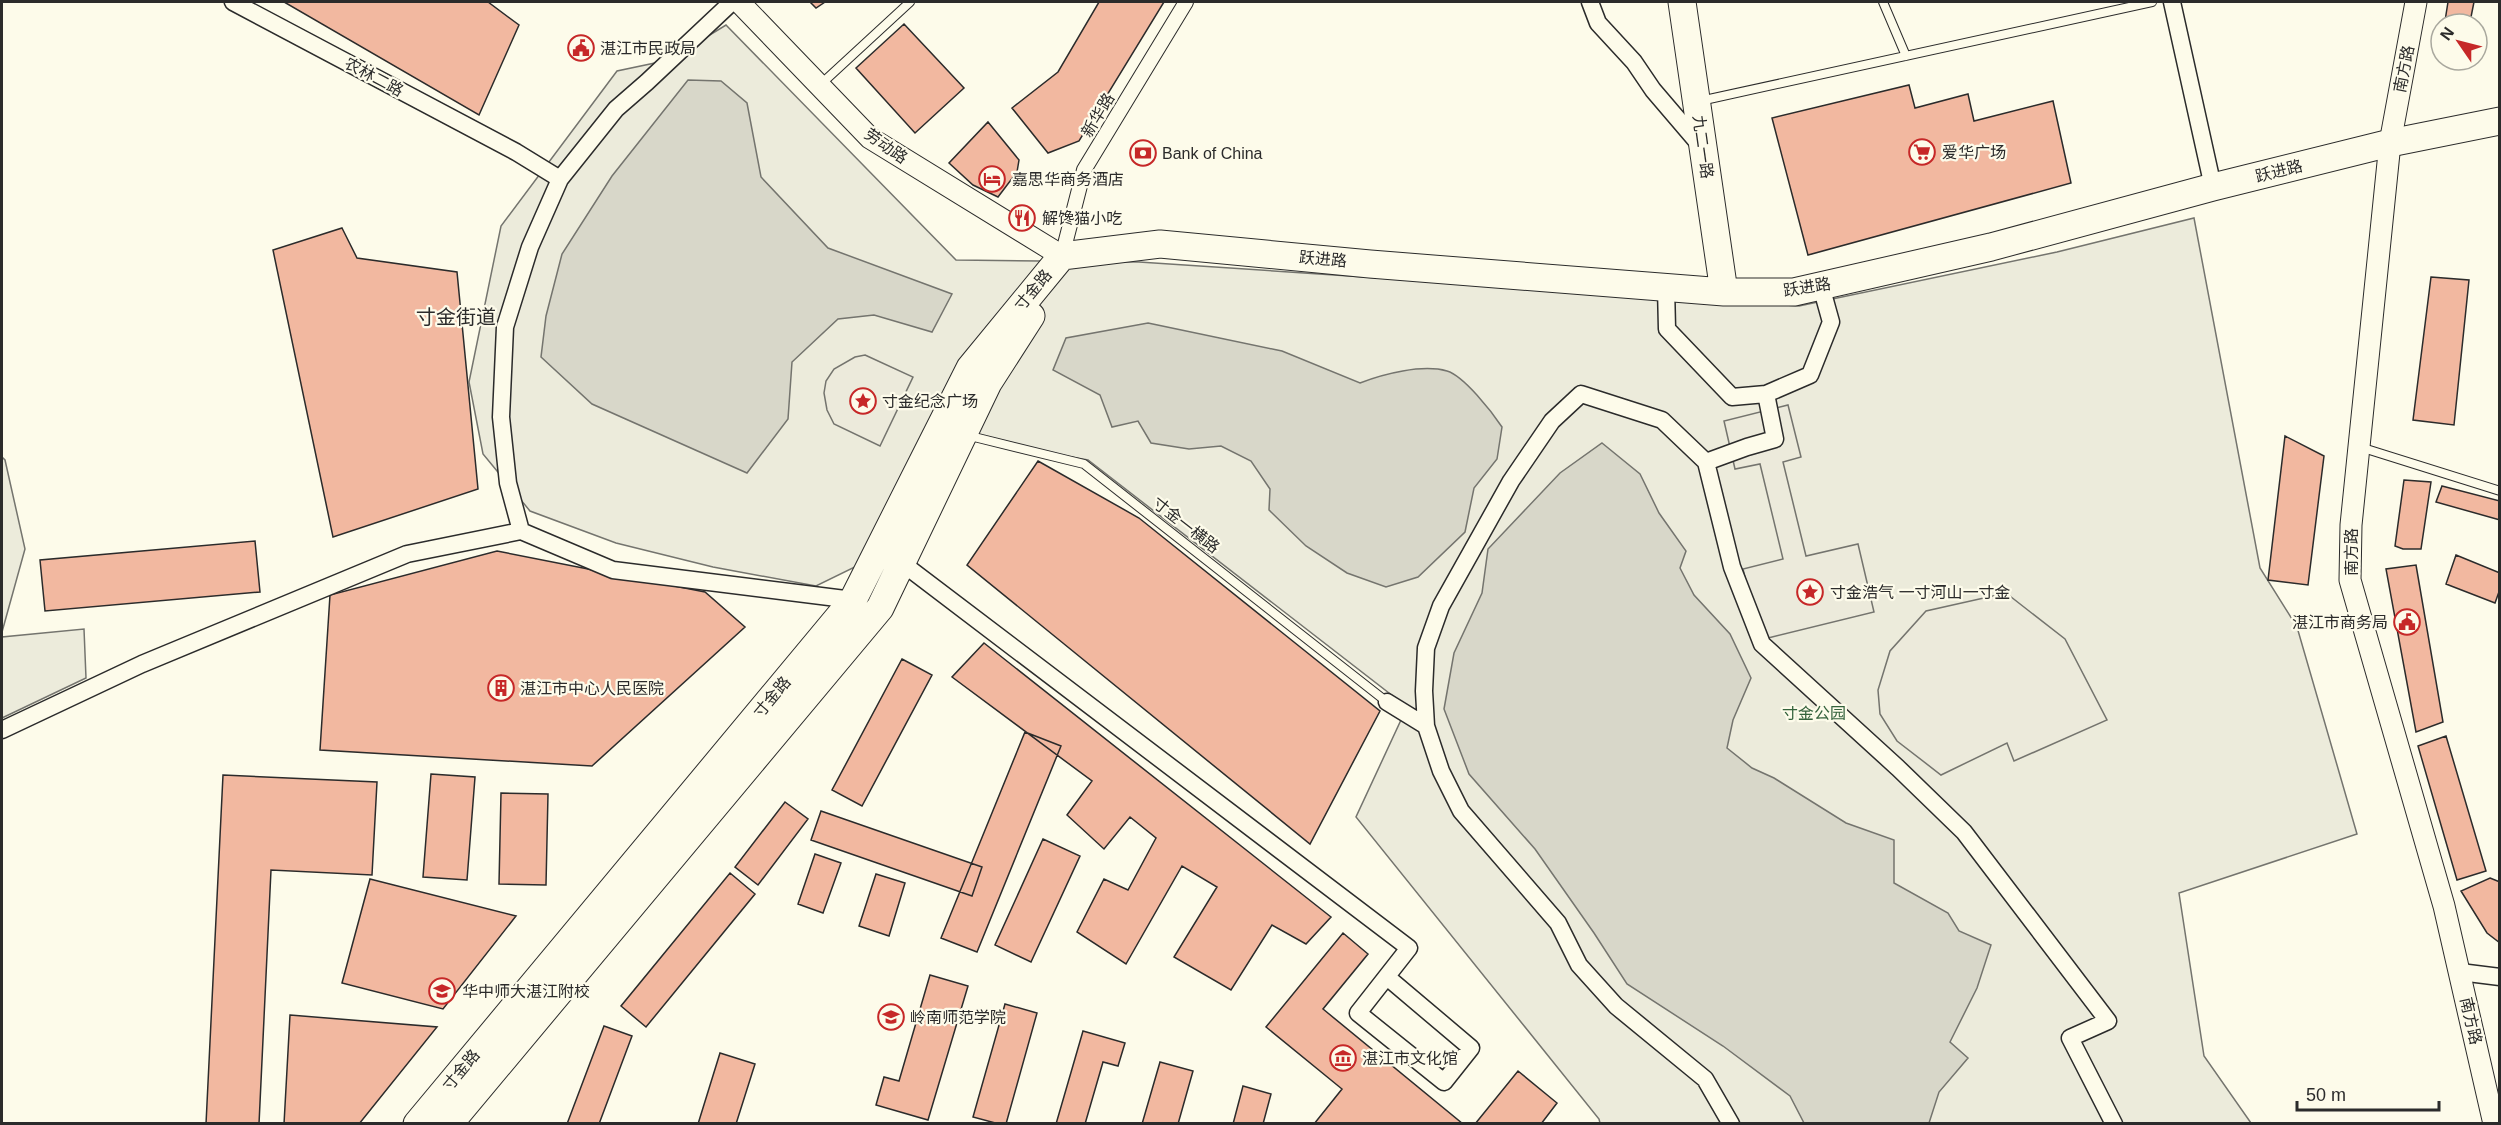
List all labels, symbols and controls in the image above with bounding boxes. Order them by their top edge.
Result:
north arrow [2429,12,2489,72]
text: N [2437,24,2457,43]
public building icon: 湛江市民政局 [566,33,596,63]
place label: 湛江市民政局 [600,40,696,57]
street label: 南方路 [2391,44,2417,94]
street label: 农林二路 [342,54,406,100]
street label: 新华路 [1078,90,1118,140]
street label: 九二一路 [1690,114,1716,180]
street label: 劳动路 [861,125,911,167]
supermarket icon: 爱华广场 [1907,137,1937,167]
bank icon: Bank of China [1128,138,1158,168]
place label: 爱华广场 [1942,144,2006,161]
place label: Bank of China [1162,145,1263,162]
street label: 跃进路 [2254,157,2304,185]
hotel icon: 嘉思华商务酒店 [977,164,1007,194]
place label: 嘉思华商务酒店 [1012,171,1124,188]
restaurant icon: 解馋猫小吃 [1007,203,1037,233]
place label: 解馋猫小吃 [1042,209,1122,227]
street label: 跃进路 [1298,248,1348,270]
street label: 寸金路 [1011,266,1055,314]
street label: 跃进路 [1782,275,1832,299]
district label: 寸金街道 [416,306,496,328]
place icon: 寸金纪念广场 [848,386,878,416]
place label: 寸金纪念广场 [882,393,978,410]
street label: 寸金一横路 [1149,494,1223,556]
street label: 南方路 [2343,528,2360,576]
place icon: 寸金浩气 一寸河山一寸金 [1795,577,1825,607]
place label: 寸金浩气 一寸河山一寸金 [1830,584,2010,601]
public building icon: 湛江市商务局 [2392,607,2422,637]
place label: 湛江市商务局 [2292,614,2388,631]
building icon: 湛江市中心人民医院 [486,673,516,703]
street label: 寸金路 [750,673,794,721]
place label: 湛江市中心人民医院 [520,680,664,697]
park label: 寸金公园 [1782,705,1846,722]
school or university icon: 华中师大湛江附校 [427,976,457,1006]
place label: 华中师大湛江附校 [462,983,590,1000]
street label: 南方路 [2457,996,2485,1046]
school or university icon: 岭南师范学院 [876,1002,906,1032]
place label: 岭南师范学院 [910,1009,1006,1026]
museum icon: 湛江市文化馆 [1328,1043,1358,1073]
street label: 寸金路 [439,1046,483,1094]
place label: 湛江市文化馆 [1362,1050,1458,1067]
scale bar [2297,1074,2440,1112]
text: 50 m [2306,1085,2346,1105]

